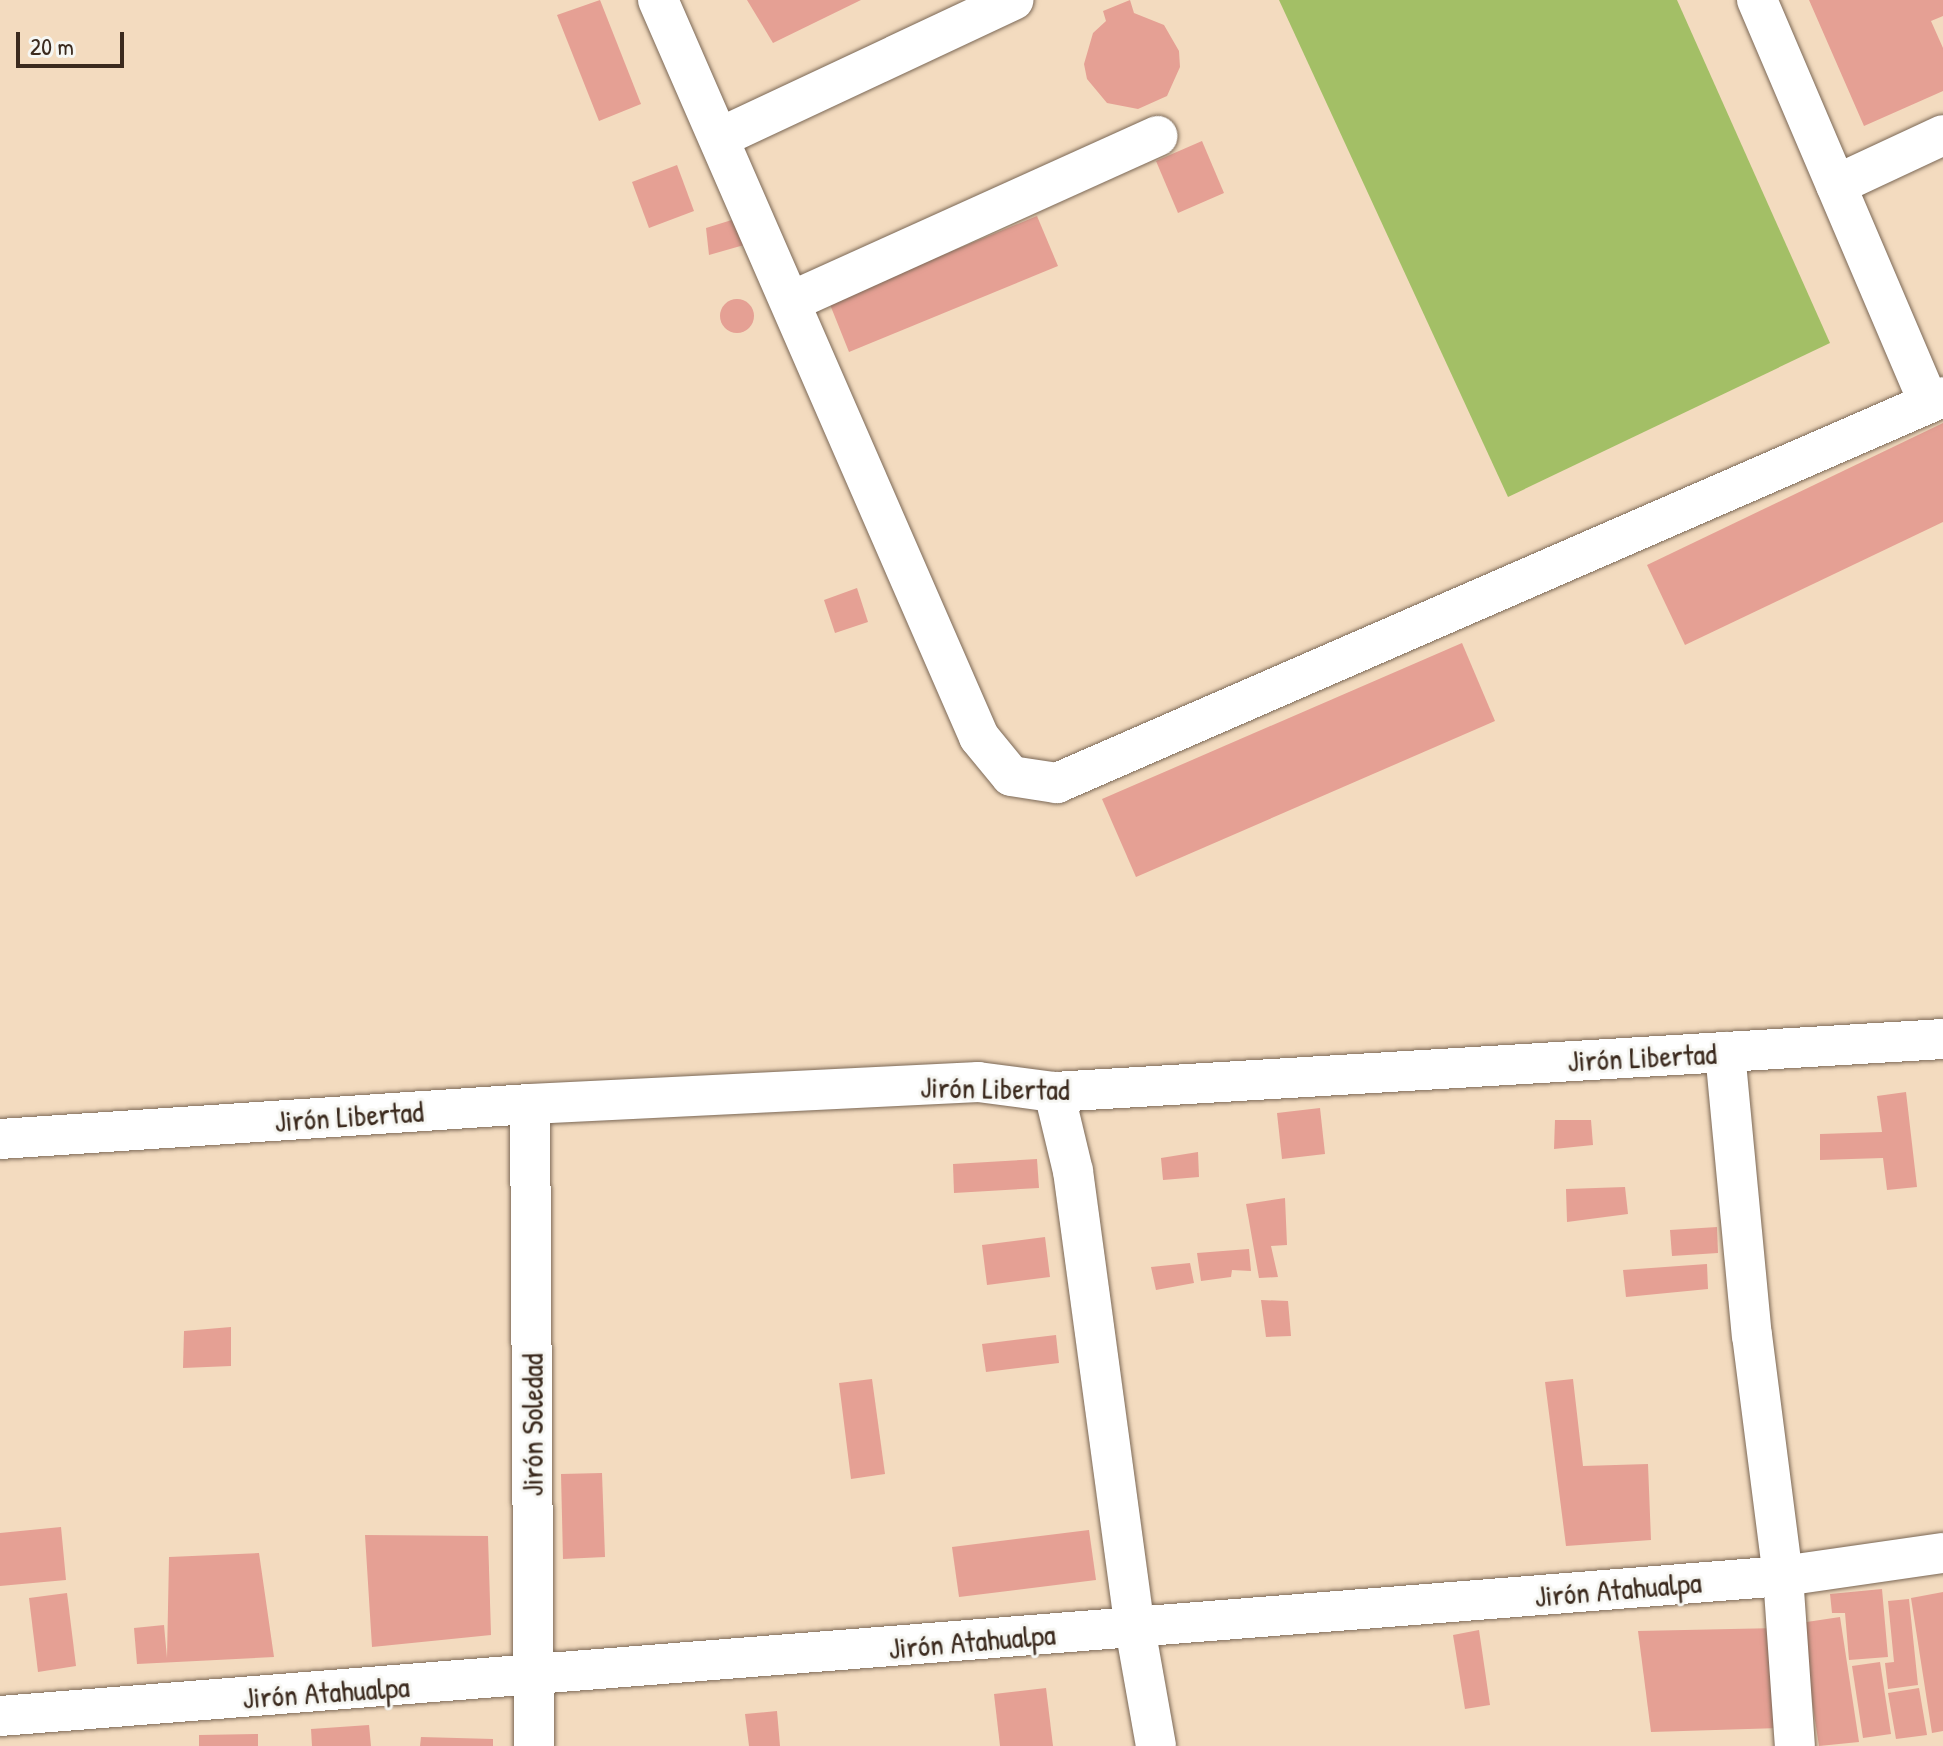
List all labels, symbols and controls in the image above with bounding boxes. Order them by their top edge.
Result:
scale bar [20,16,128,66]
text: 20 m [30,30,74,62]
street label: Jirón Libertad [1566,1035,1718,1079]
street label: Jirón Libertad [920,1069,1070,1107]
street label: Jirón Libertad [273,1093,425,1139]
street label: Jirón Soledad [514,1354,550,1496]
street label: Jirón Atahualpa [1533,1564,1703,1614]
street label: Jirón Atahualpa [887,1616,1057,1666]
street label: Jirón Atahualpa [241,1668,411,1716]

